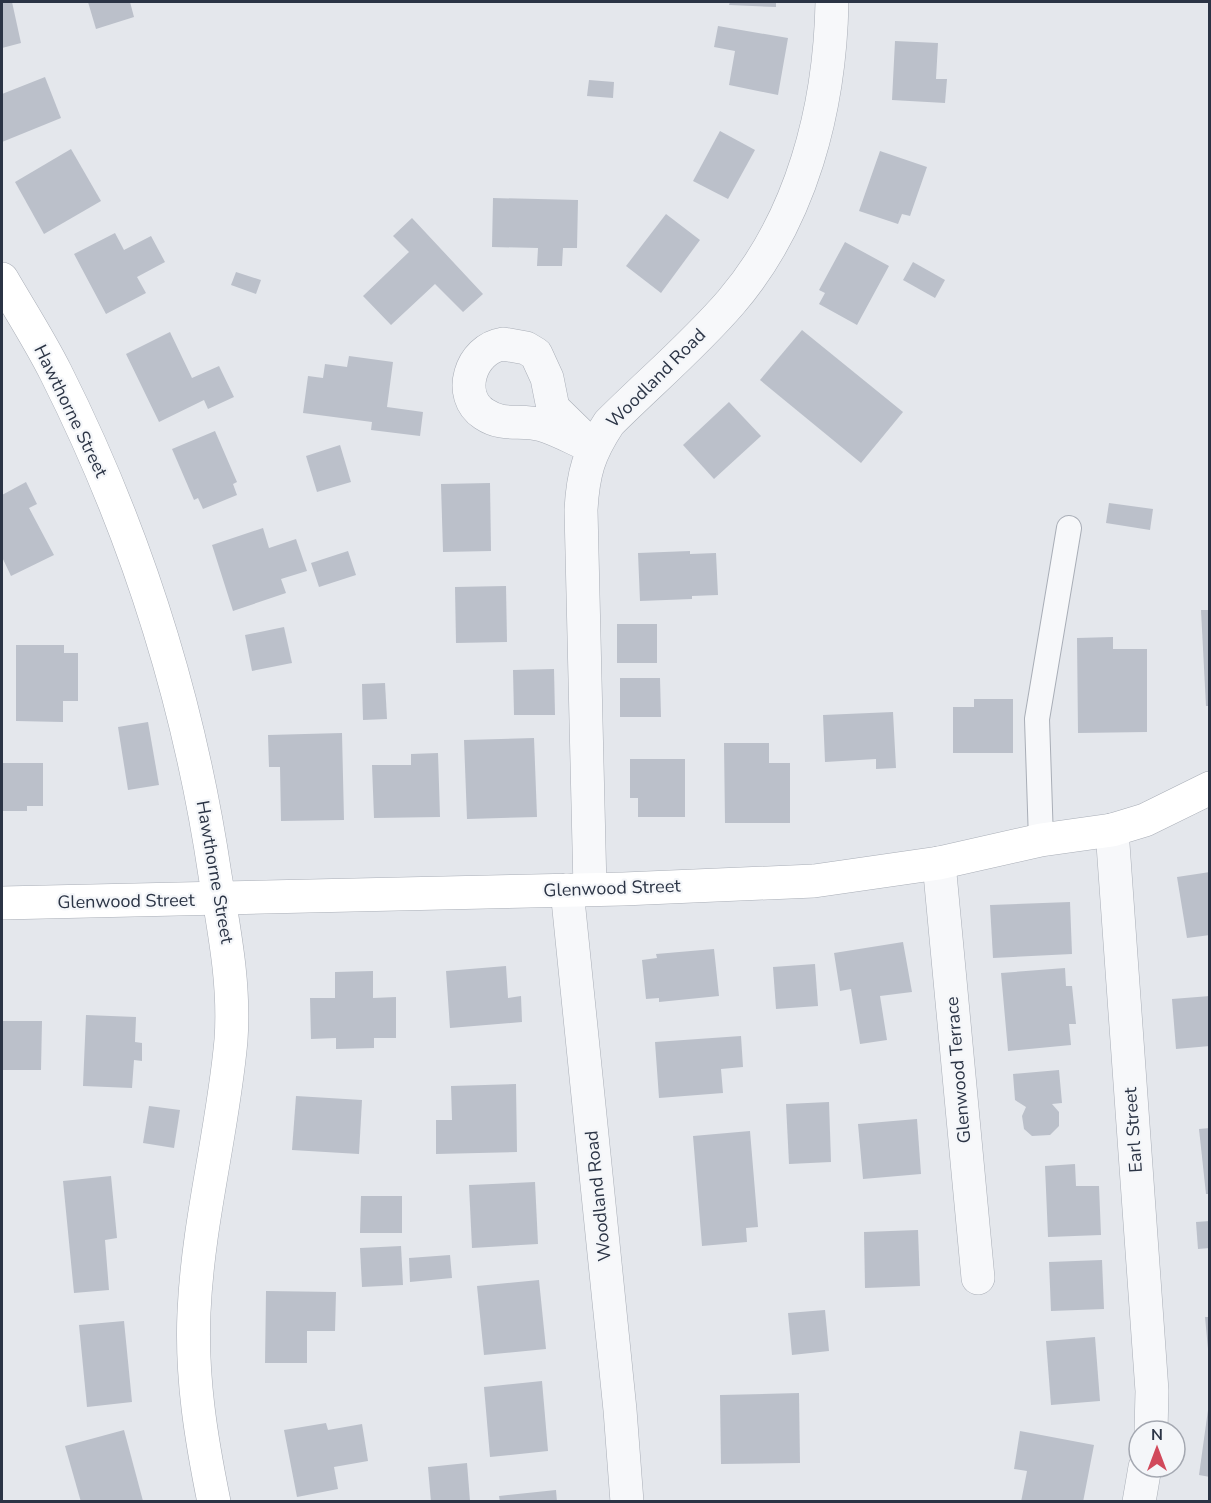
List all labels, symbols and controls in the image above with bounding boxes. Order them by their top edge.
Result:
street label: Woodland Road [601,323,711,433]
street label: Hawthorne Street [28,341,114,482]
street label: Hawthorne Street [191,799,240,946]
street label: Glenwood Street [543,874,682,902]
street label: Glenwood Street [57,888,196,914]
street label: Glenwood Terrace [940,996,976,1144]
street label: Earl Street [1118,1086,1148,1173]
street label: Woodland Road [579,1129,617,1263]
north arrow [1127,1419,1187,1479]
text: N [1151,1424,1163,1446]

